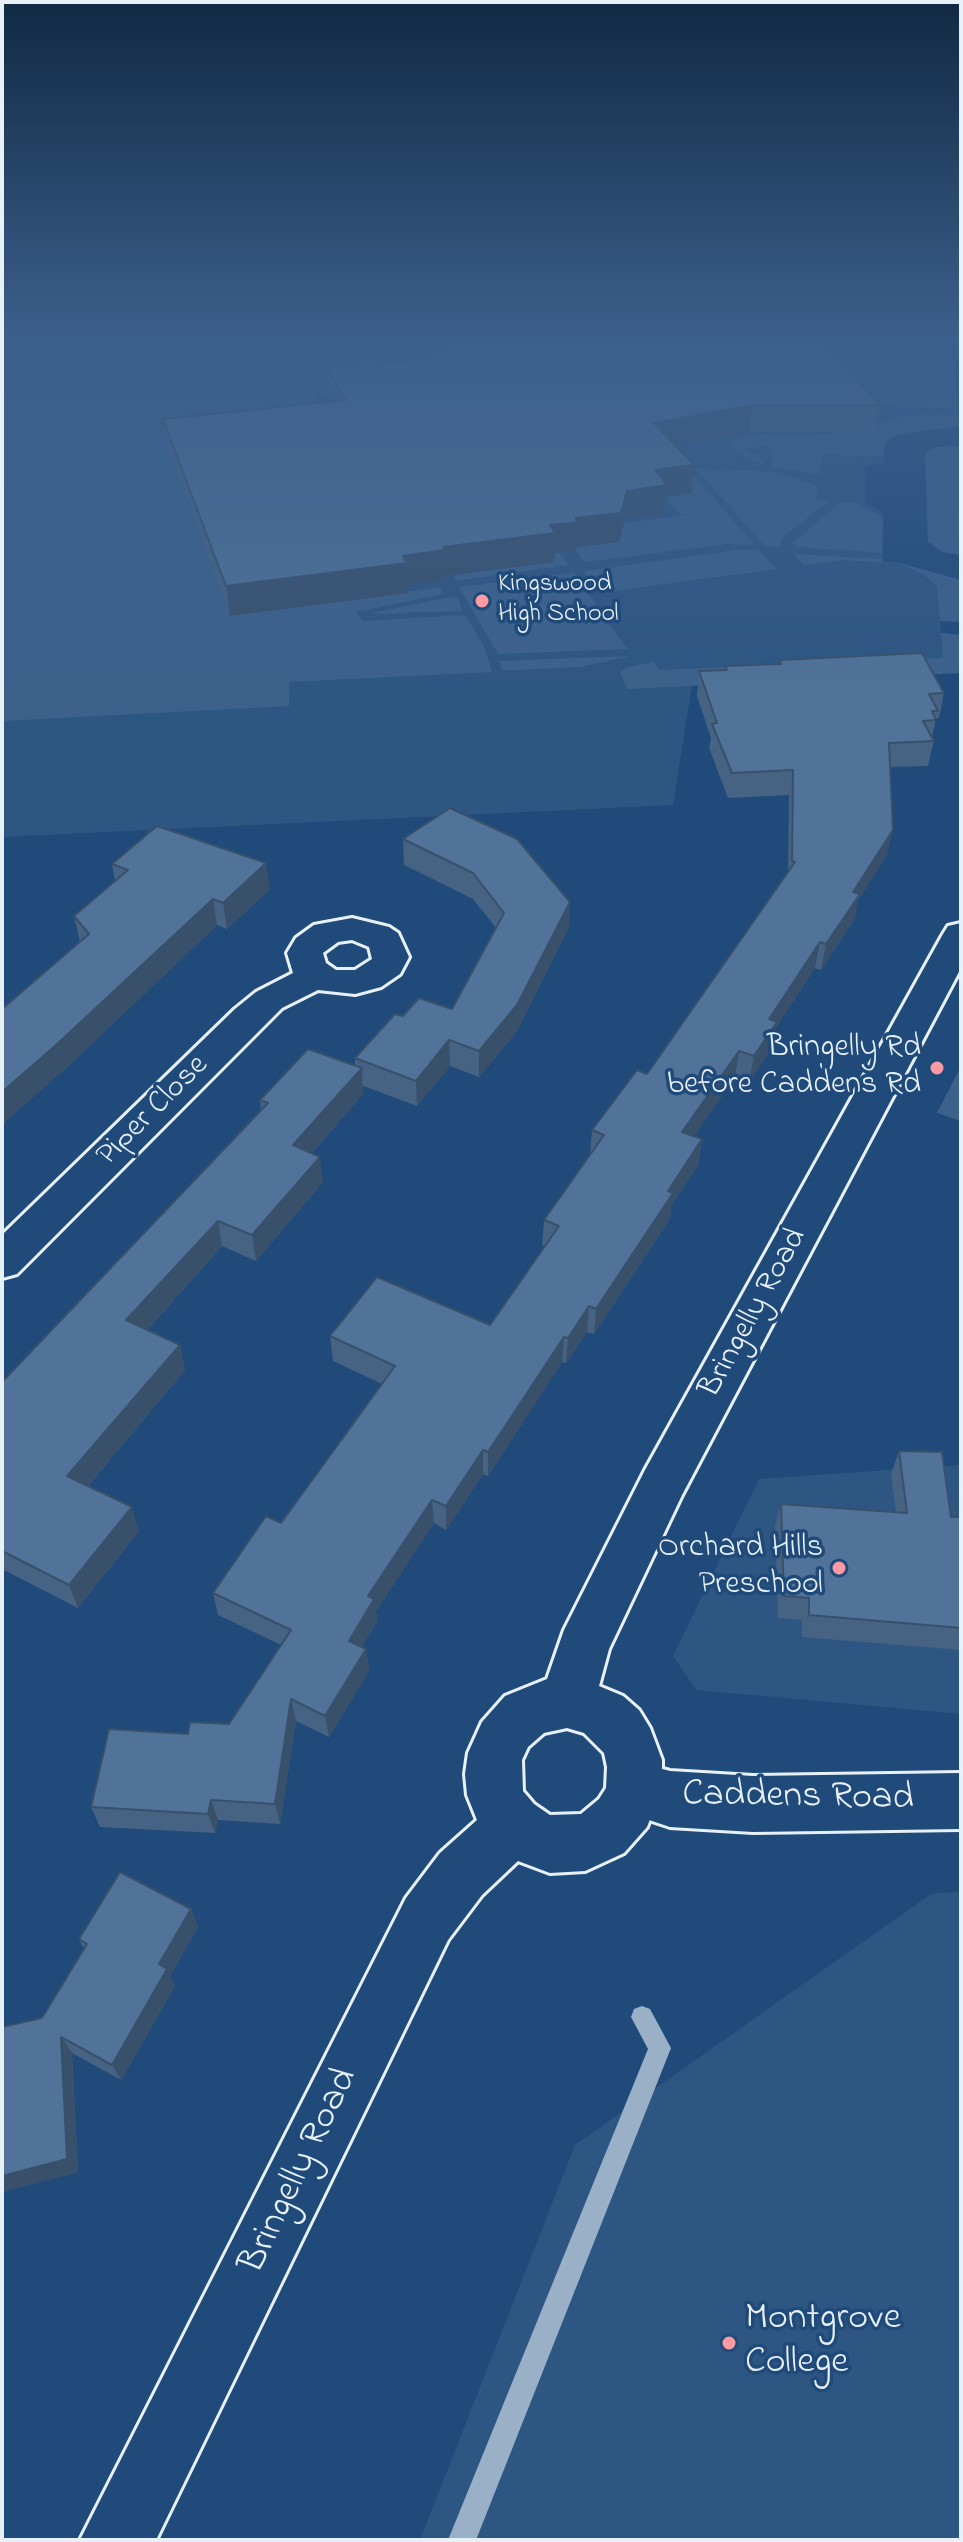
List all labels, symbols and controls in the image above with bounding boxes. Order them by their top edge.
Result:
place label: Kingswood High School [498,570,619,632]
marker: Kingswood High School [473,592,491,610]
place label: Bringelly Rd before Caddens Rd [667,1031,921,1106]
street label: Piper Close [90,1048,218,1176]
marker: Bringelly Rd before Caddens Rd [928,1059,946,1077]
street label: Bringelly Road [693,1223,817,1405]
place label: Orchard Hills Preschool [658,1531,823,1606]
marker: Orchard Hills Preschool [830,1559,848,1577]
street label: Caddens Road [682,1774,914,1824]
street label: Bringelly Road [232,2062,370,2282]
place label: Montgrove College [745,2298,901,2388]
marker: Montgrove College [720,2334,738,2352]

